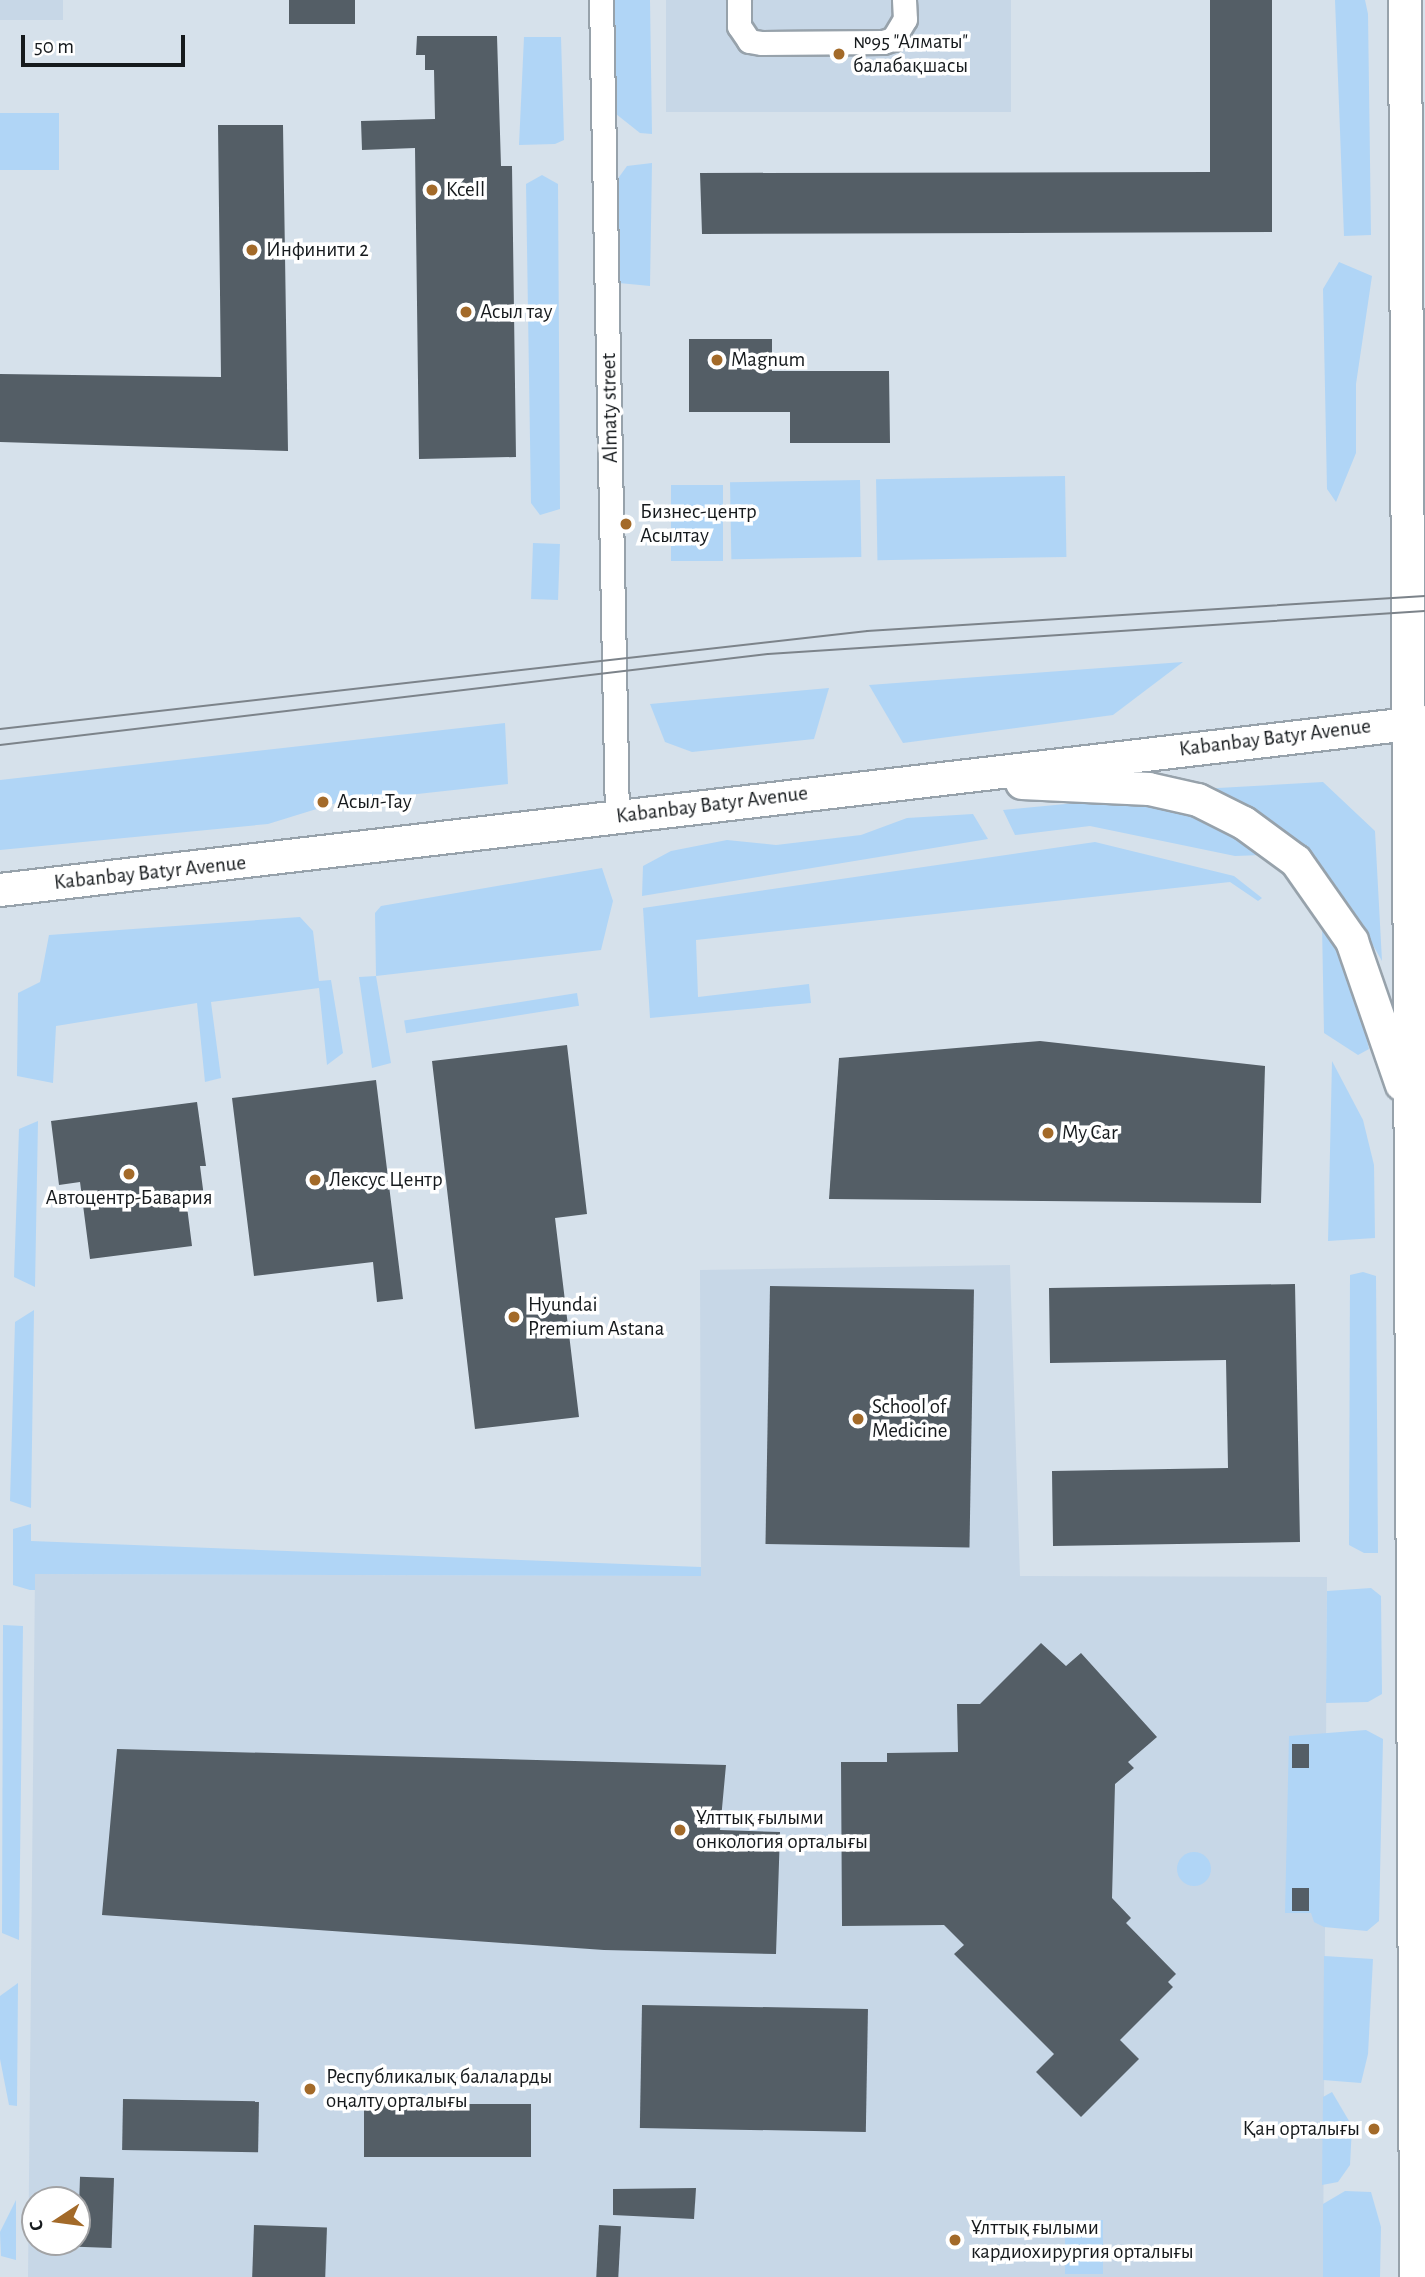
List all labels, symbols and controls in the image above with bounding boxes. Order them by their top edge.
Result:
scale bar [24,21,189,65]
place label: №95 "Алматы" балабақшасы [853,29,968,79]
text: 50 m [34,36,74,57]
marker: №95 "Алматы" балабақшасы [831,46,847,62]
place label: Kcell [446,177,485,203]
marker: Kcell [424,182,440,198]
place label: Инфинити 2 [266,237,369,263]
marker: Инфинити 2 [244,242,260,258]
place label: Асыл тау [480,299,552,325]
marker: Асыл тау [458,304,474,320]
place label: Magnum [731,347,805,373]
marker: Magnum [709,352,725,368]
street label: Almaty street [596,353,624,463]
place label: Бизнес-центр Асылтау [640,499,757,549]
marker: Бизнес-центр Асылтау [618,516,634,532]
street label: Kabanbay Batyr Avenue [1178,714,1372,762]
street label: Kabanbay Batyr Avenue [615,781,809,829]
place label: Асыл-Тау [337,789,412,815]
marker: Асыл-Тау [315,794,331,810]
street label: Kabanbay Batyr Avenue [53,850,247,896]
place label: My Car [1062,1120,1118,1146]
marker: My Car [1040,1125,1056,1141]
marker: Автоцентр-Бавария [121,1166,137,1182]
place label: Лексус Центр [329,1167,443,1193]
marker: Лексус Центр [307,1172,323,1188]
place label: Автоцентр-Бавария [45,1185,213,1211]
place label: Hyundai Premium Astana [528,1292,664,1342]
marker: Hyundai Premium Astana [506,1309,522,1325]
place label: School of Medicine [872,1394,947,1444]
marker: School of Medicine [850,1411,866,1427]
place label: Ұлттық ғылыми онкология орталығы [696,1805,868,1855]
marker: Ұлттық ғылыми онкология орталығы [670,1820,690,1840]
place label: Республикалық балаларды оңалту орталығы [326,2064,552,2114]
marker: Республикалық балаларды оңалту орталығы [300,2079,320,2099]
place label: Қан орталығы [1242,2116,1360,2142]
marker: Қан орталығы [1366,2121,1382,2137]
north arrow [21,2186,91,2256]
place label: Ұлттық ғылыми кардиохирургия орталығы [971,2215,1194,2265]
text: С [27,2218,47,2233]
marker: Ұлттық ғылыми кардиохирургия орталығы [945,2230,965,2250]

